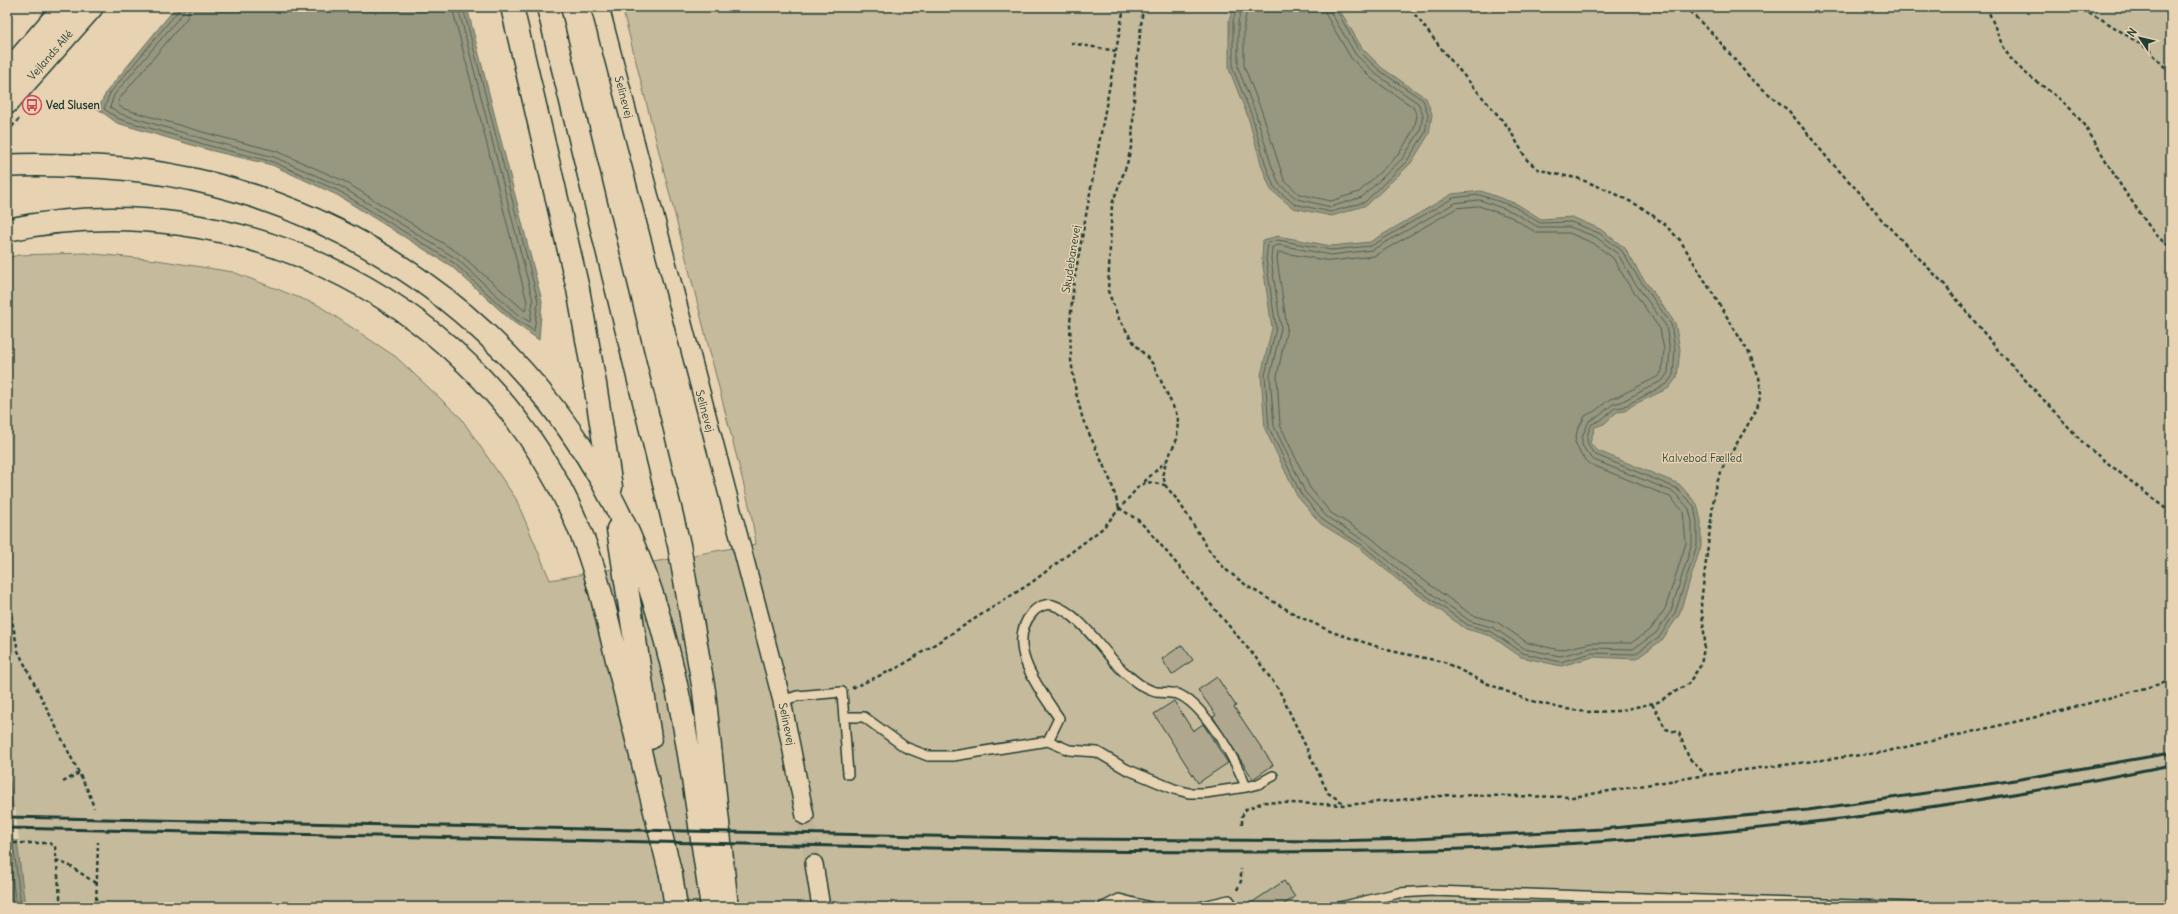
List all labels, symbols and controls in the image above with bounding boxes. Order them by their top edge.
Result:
north arrow [2120,18,2160,58]
text: N [2124,25,2140,39]
street label: Vejlands Allé [24,27,76,83]
street label: Selinevej [612,74,636,120]
bus stop icon: Ved Slusen [21,94,43,116]
place label: Ved Slusen [46,98,100,112]
street label: Skydebanevej [1059,224,1083,294]
street label: Selinevej [693,388,717,434]
park label: Kalvebod Fælled [1662,451,1743,465]
street label: Selinevej [776,702,798,746]

